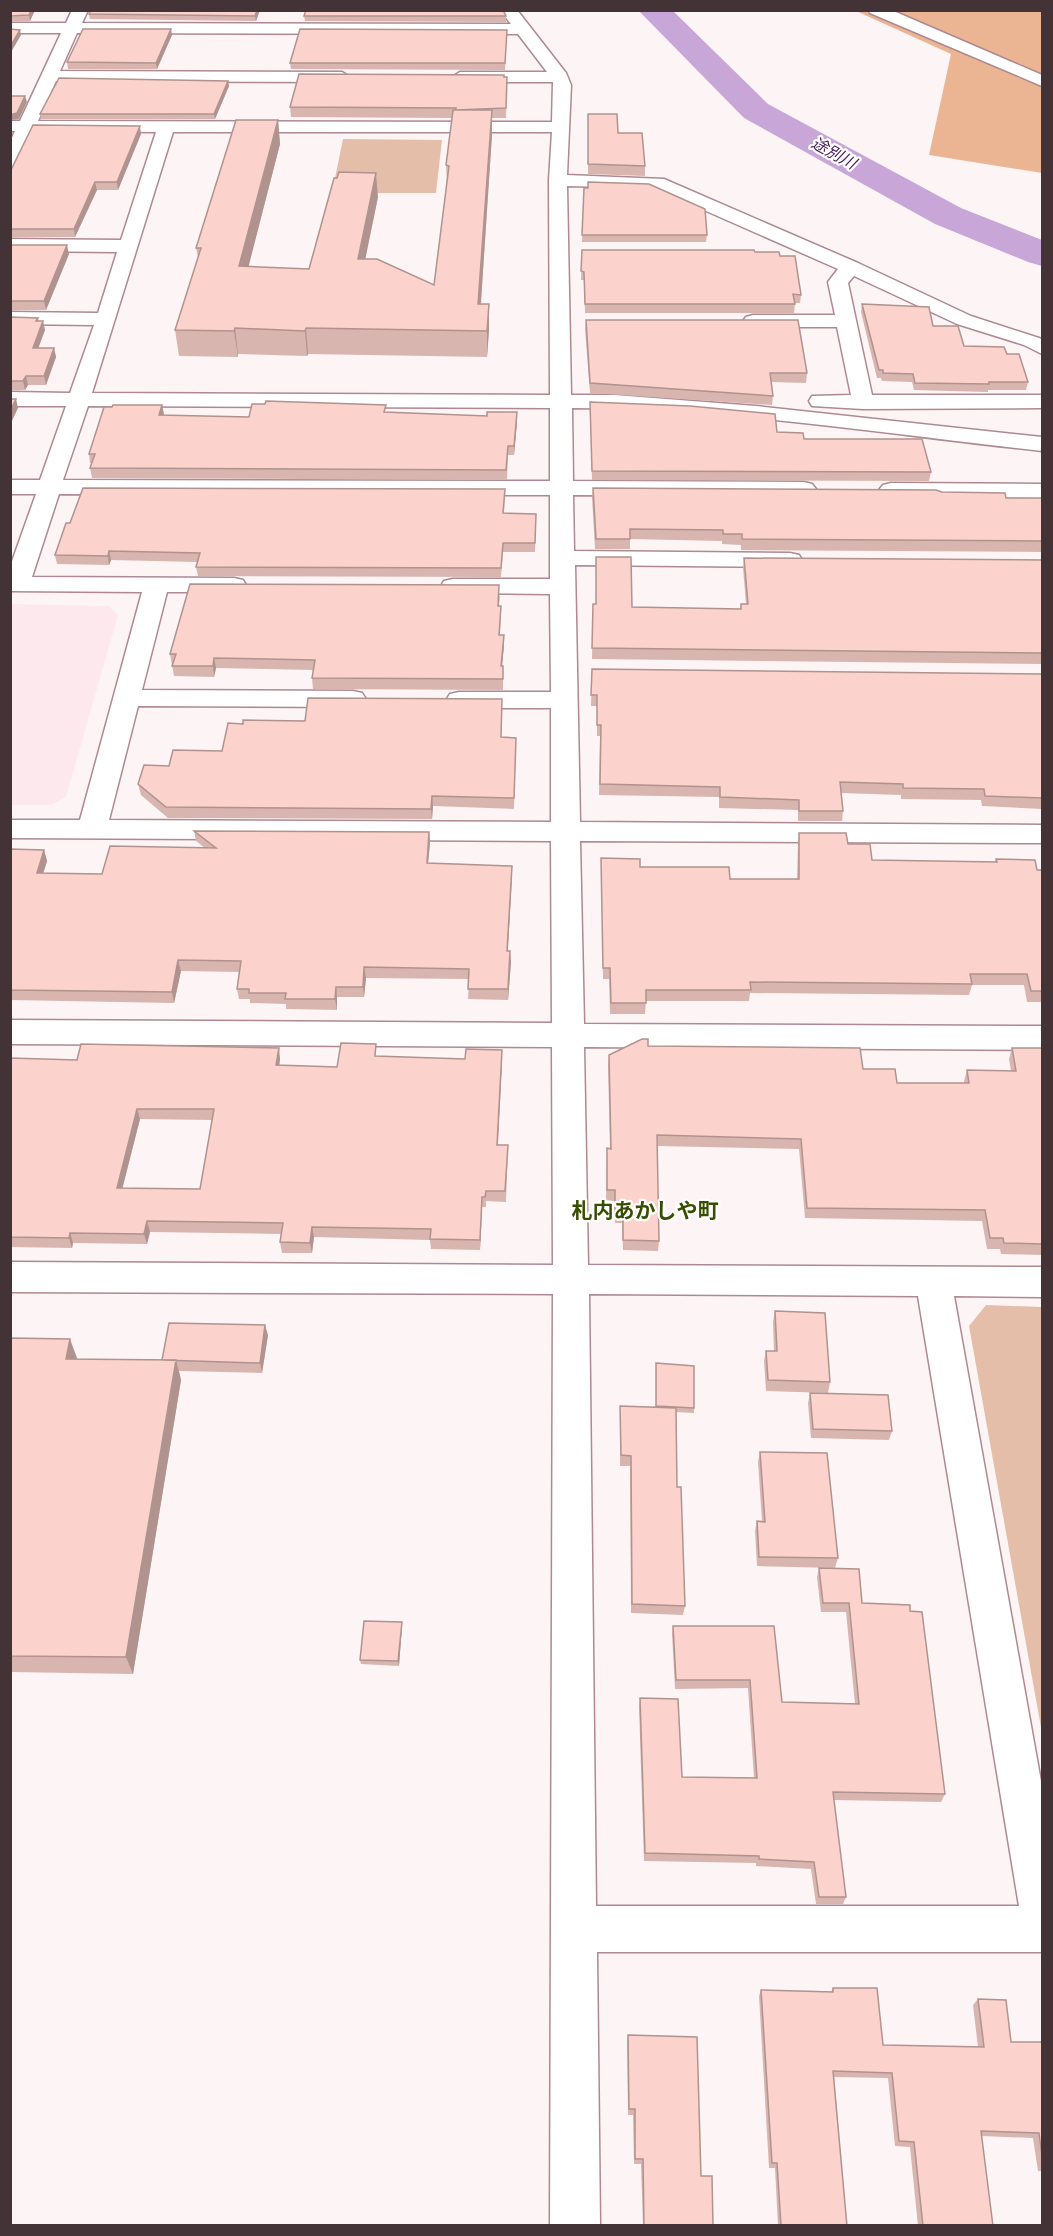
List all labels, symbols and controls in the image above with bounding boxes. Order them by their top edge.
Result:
water label: 途別川 [808,133,861,174]
district label: 札内あかしや町 [572,1198,718,1223]

